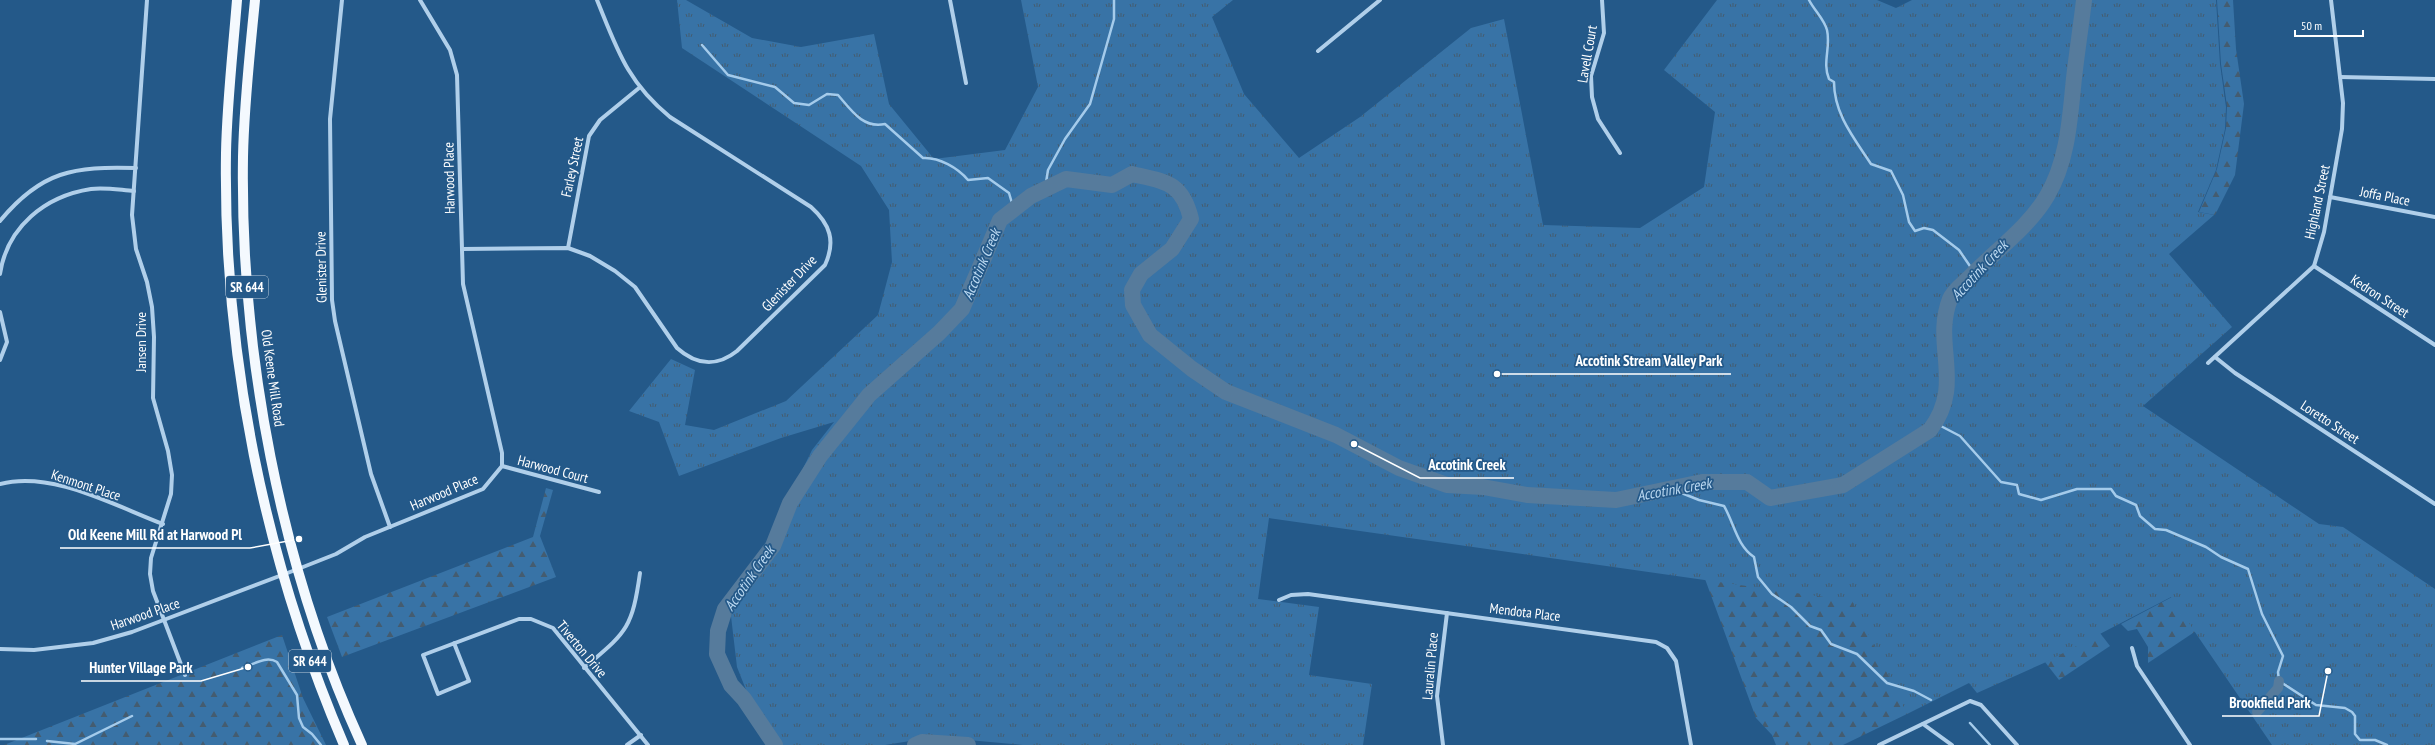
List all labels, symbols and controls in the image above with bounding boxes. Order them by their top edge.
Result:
scale bar [2295,12,2363,38]
text: 50 m [2301,18,2322,33]
street label: Lavell Court [1573,24,1601,84]
street label: Farley Street [557,135,587,199]
street label: Harwood Place [439,142,459,214]
street label: Highland Street [2300,163,2334,241]
street label: Joffa Place [2357,182,2412,210]
water label: Accotink Creek [958,224,1005,302]
street label: Glenister Drive [311,231,331,303]
water label: Accotink Creek [1946,234,2013,304]
street label: Glenister Drive [758,251,820,315]
street label: Kedron Street [2347,270,2413,322]
road number: SR 644 [226,276,268,298]
street label: Jansen Drive [132,312,150,373]
street label: Old Keene Mill Road [257,328,289,428]
callout: Accotink Stream Valley Park [1567,347,1731,374]
text: Accotink Stream Valley Park [1575,351,1723,370]
street label: Loretto Street [2297,396,2363,448]
street label: Harwood Court [516,451,590,487]
callout: Accotink Creek [1420,451,1514,478]
text: Accotink Creek [1427,455,1507,474]
street label: Kenmont Place [49,465,123,505]
street label: Harwood Place [407,470,481,514]
water label: Accotink Creek [1635,473,1715,505]
callout: Old Keene Mill Rd at Harwood Pl [60,521,250,548]
text: Old Keene Mill Rd at Harwood Pl [68,525,242,544]
water label: Accotink Creek [720,540,780,614]
street label: Harwood Place [108,594,182,634]
street label: Mendota Place [1489,599,1562,625]
street label: Tiverton Drive [553,617,611,681]
street label: Lauralin Place [1418,631,1442,701]
road number: SR 644 [289,650,331,672]
callout: Hunter Village Park [81,654,201,681]
text: Hunter Village Park [89,658,194,677]
callout: Brookfield Park [2222,689,2319,716]
text: Brookfield Park [2229,693,2312,712]

